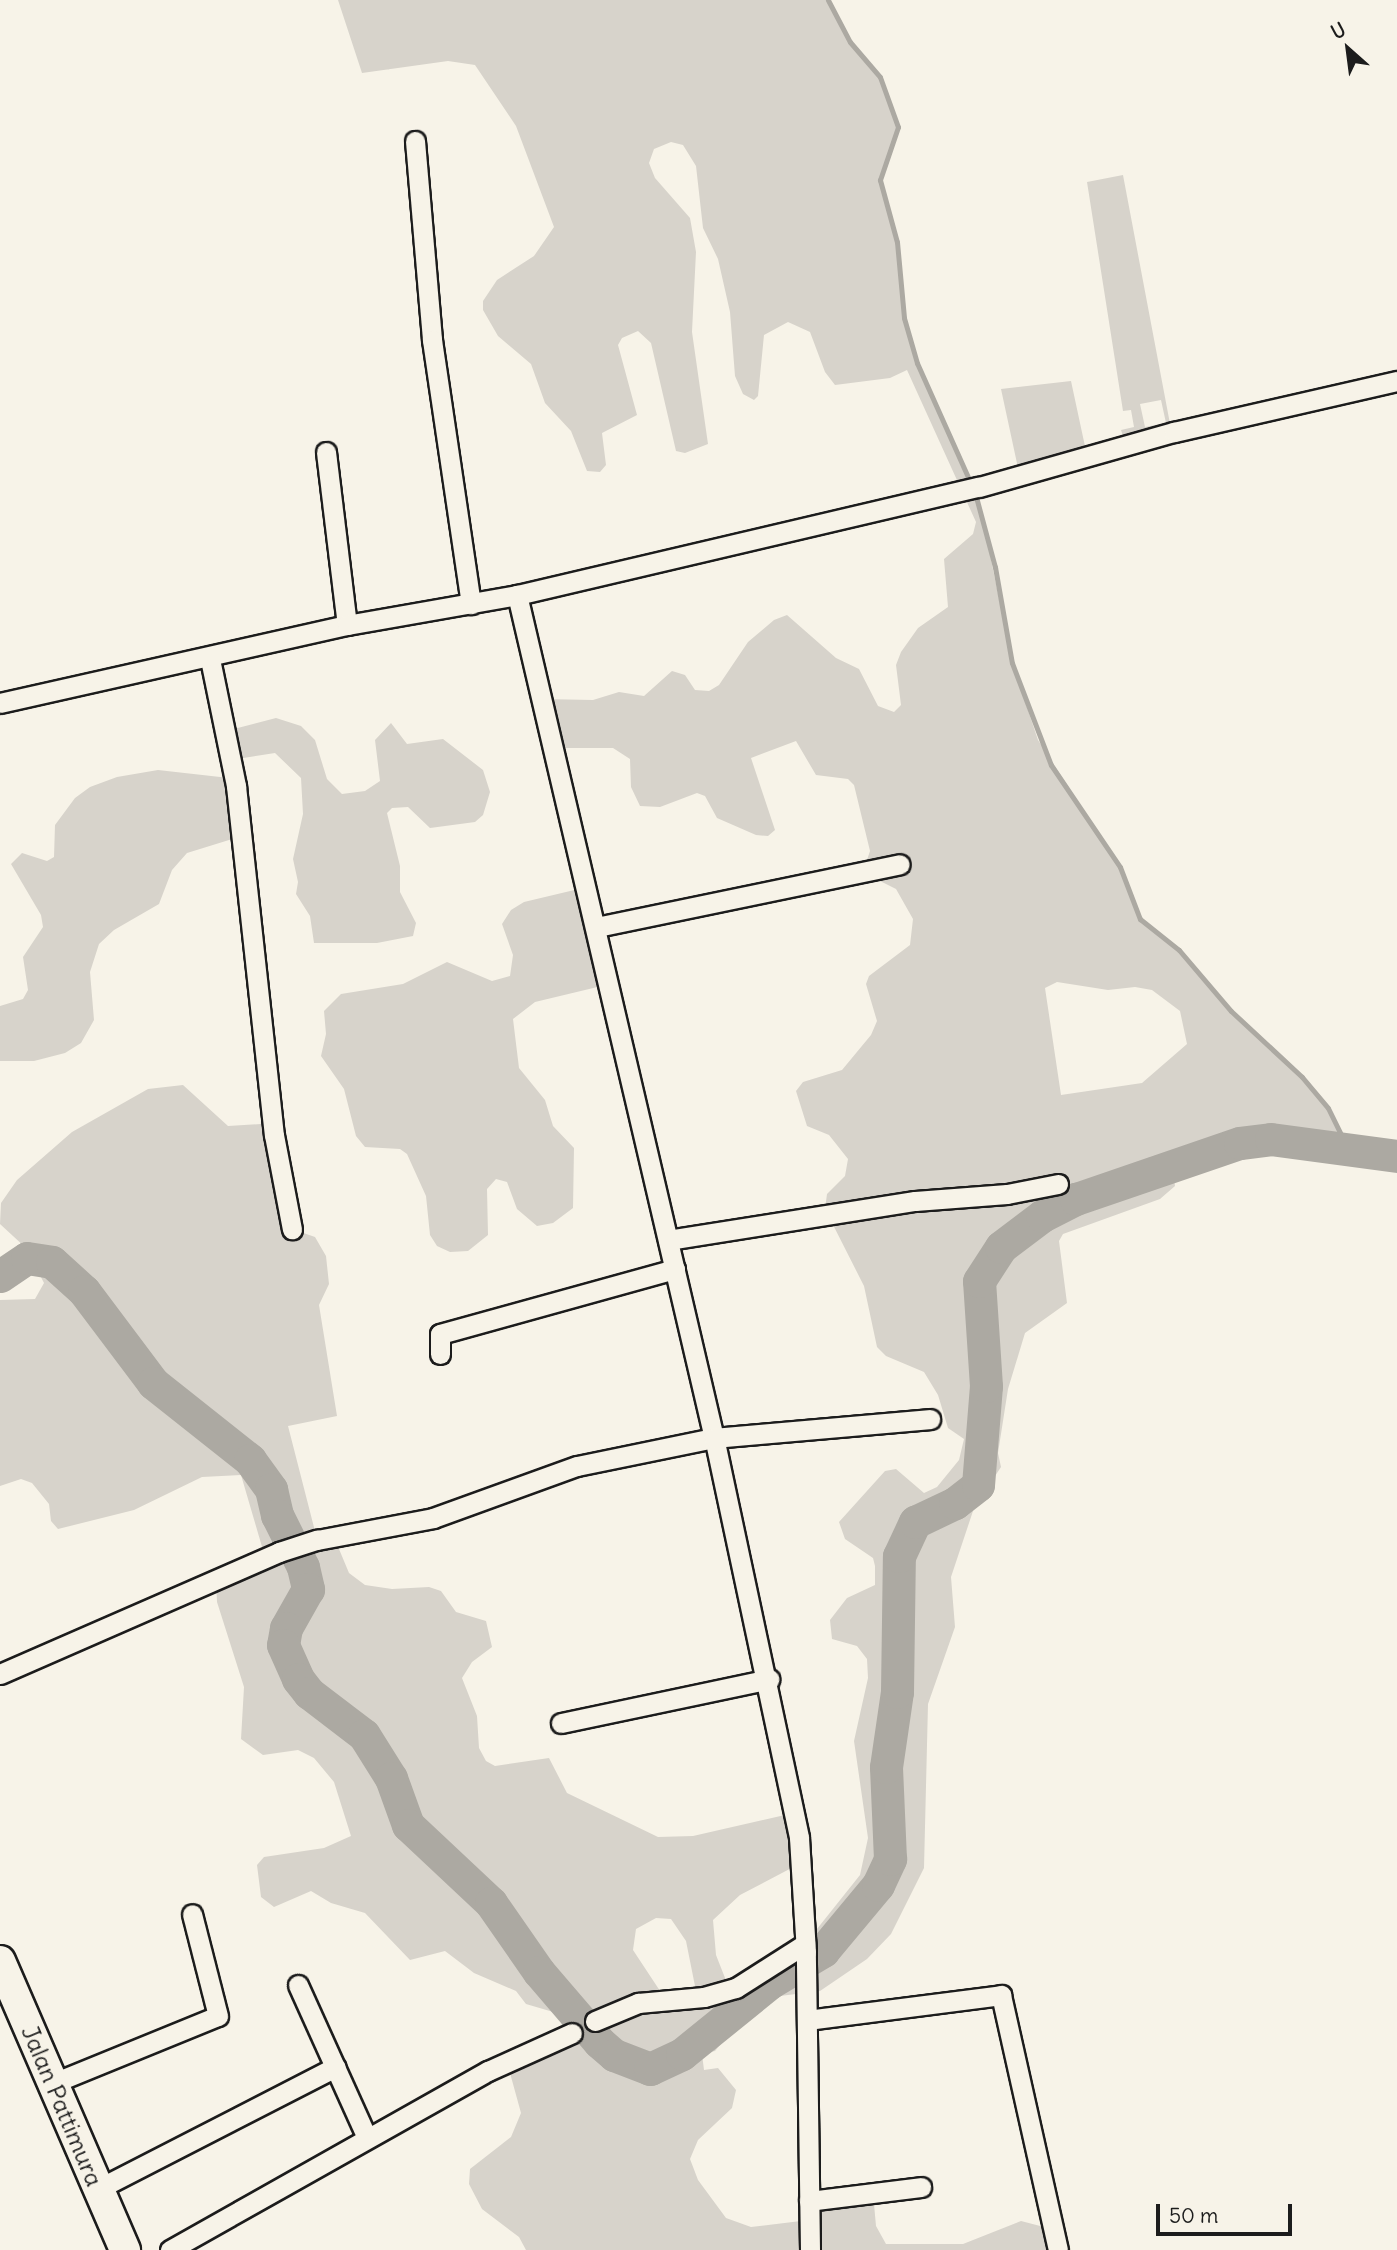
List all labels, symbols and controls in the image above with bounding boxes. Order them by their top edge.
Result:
north arrow [1313,14,1383,84]
text: U [1327,17,1350,44]
street label: Jalan Pattimura [15,2021,109,2191]
scale bar [1159,2190,1296,2234]
text: 50 m [1169,2202,1218,2229]

